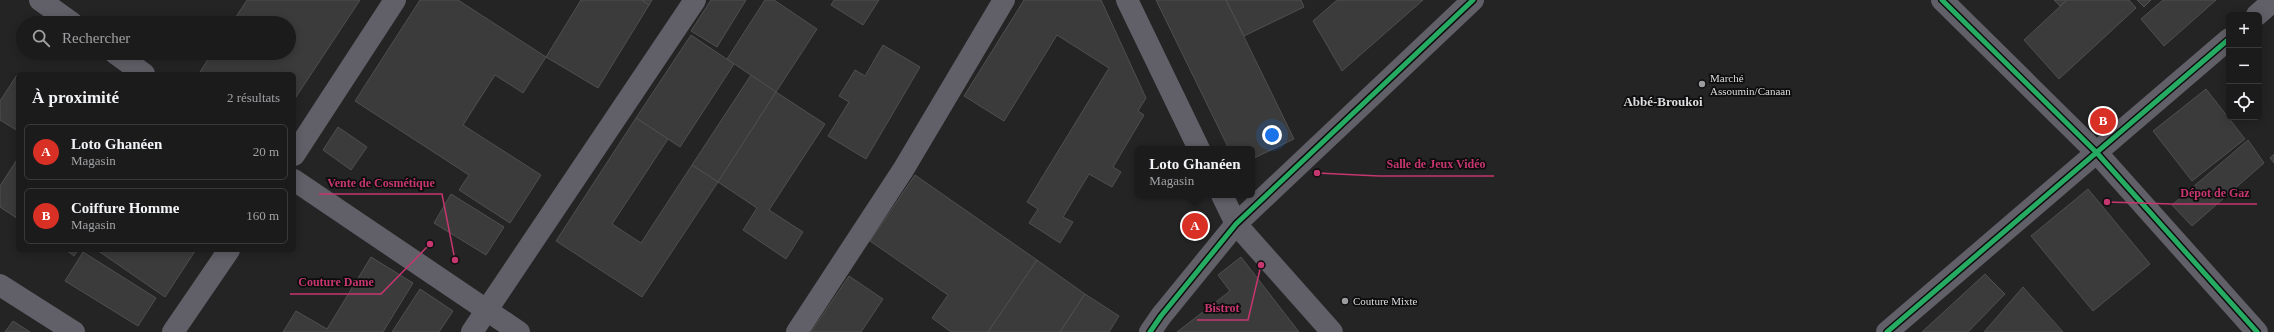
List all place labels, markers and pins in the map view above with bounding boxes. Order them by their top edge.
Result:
place label: Marché Assoumin/Canaan [1710,72,1791,97]
marker: Marché Assoumin/Canaan [1697,79,1707,89]
pin: B [2090,106,2116,136]
callout: Salle de Jeux Vidéo [1379,152,1494,176]
callout: Vente de Cosmétique [319,170,442,194]
callout: Dépot de Gaz [2172,180,2257,204]
pin: A [1182,211,1208,241]
callout: Couture Dame [290,270,381,294]
place label: Couture Mixte [1353,295,1418,307]
callout: Bistrot [1197,296,1248,320]
marker: Couture Mixte [1340,296,1350,306]

